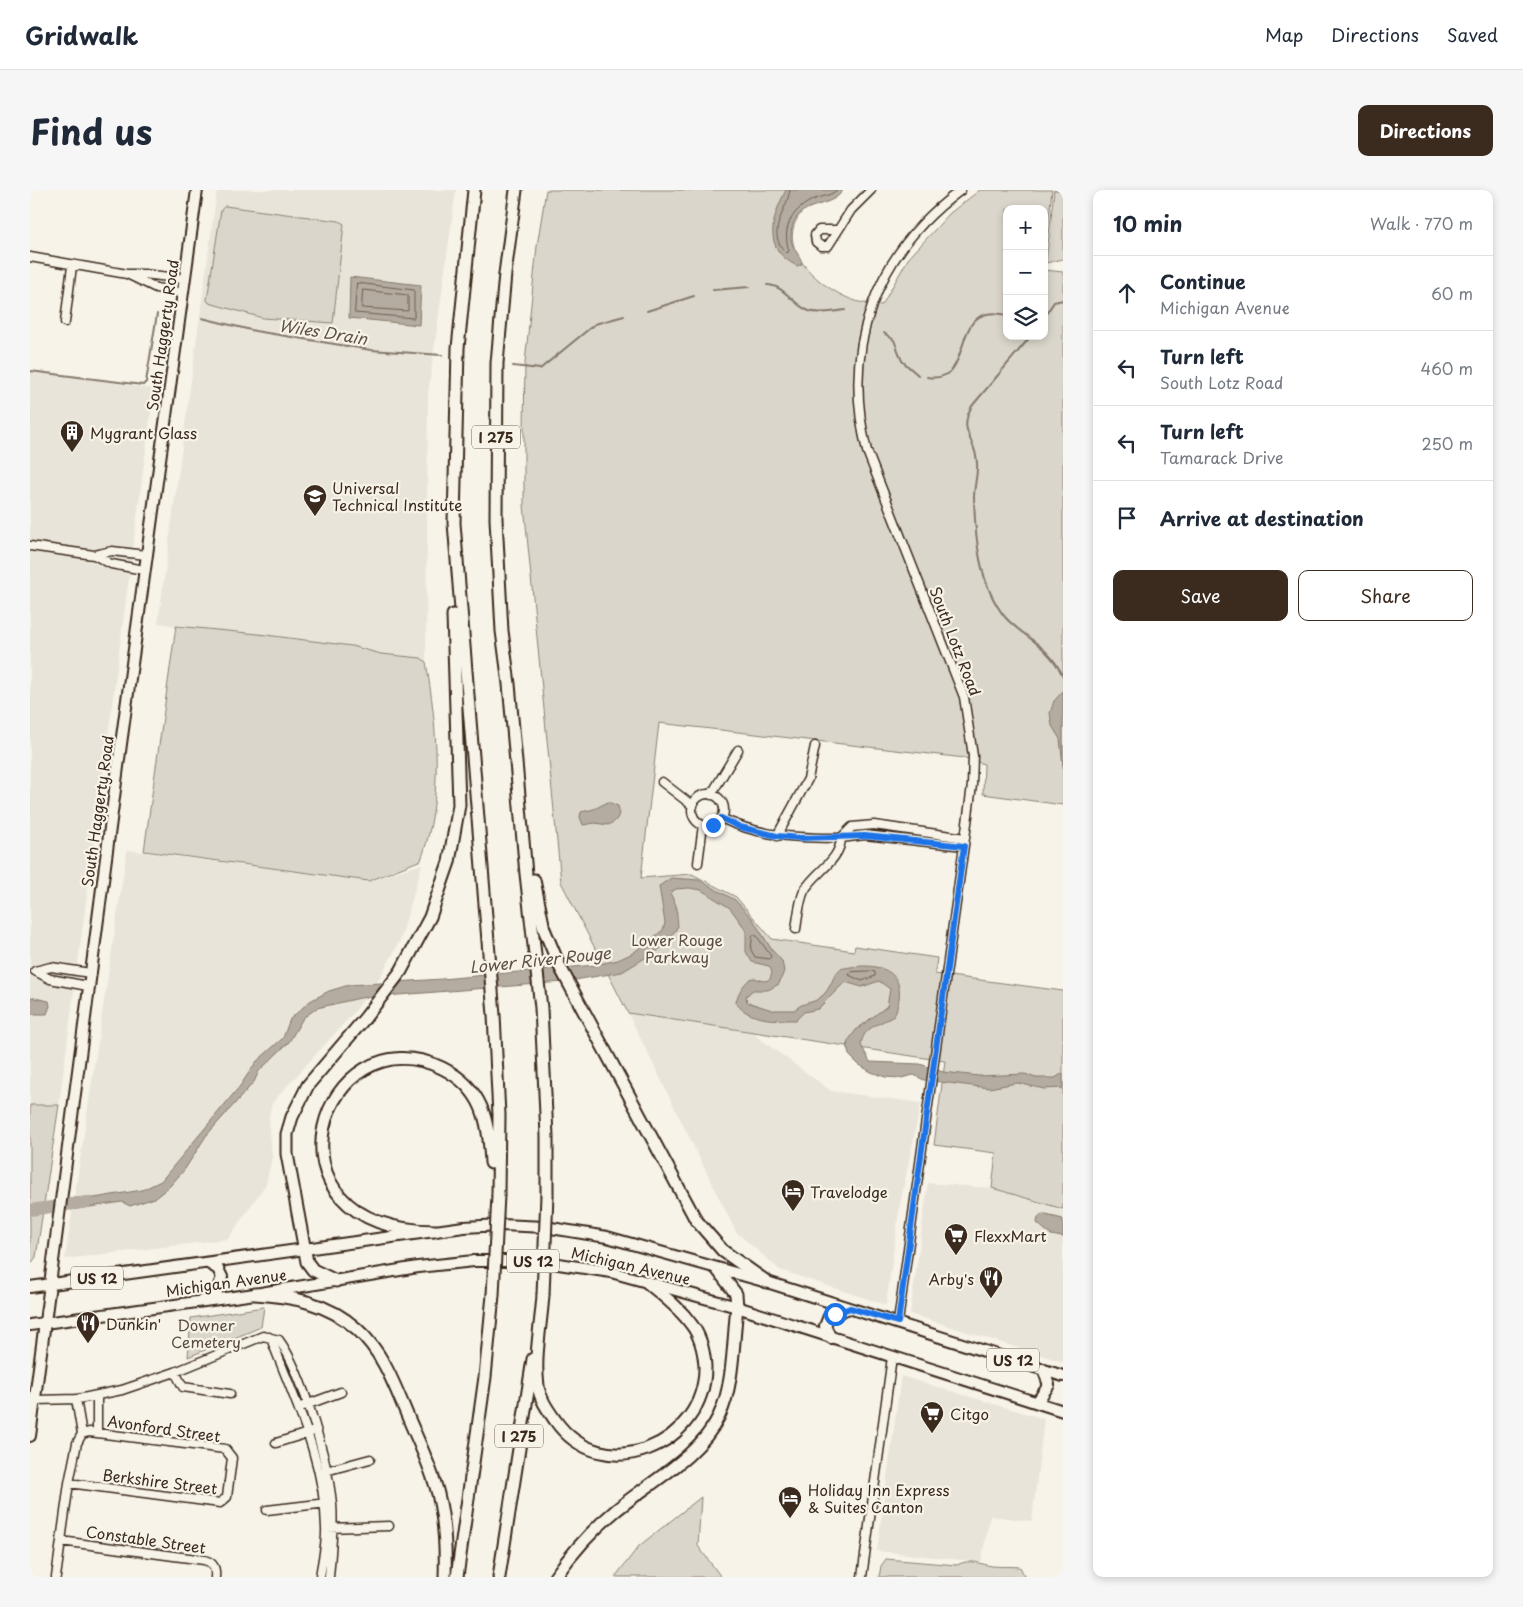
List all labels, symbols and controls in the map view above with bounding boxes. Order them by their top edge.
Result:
text: Gridwalk [25,17,138,53]
text: Map [1265,21,1303,48]
text: Directions [1331,21,1419,48]
text: Saved [1447,21,1498,48]
text: Find us [30,104,152,157]
button: Directions [1358,105,1493,156]
map controls [1003,205,1048,340]
button: + [1003,205,1048,250]
text: 10 min [1113,207,1183,239]
text: Walk · 770 m [1370,211,1473,235]
button: − [1003,250,1048,295]
street label: South Haggerty Road [140,258,184,412]
text: Continue [1160,267,1246,295]
icon: ahead [1113,279,1141,307]
text: 60 m [1431,281,1473,305]
button: layers [1003,295,1048,340]
text: Michigan Avenue [1160,295,1290,319]
water label: Wiles Drain [277,312,370,350]
text: Turn left [1160,342,1244,370]
icon: left [1113,354,1141,382]
text: 460 m [1421,356,1473,380]
text: South Lotz Road [1160,370,1283,394]
text: Turn left [1160,417,1244,445]
building icon: Mygrant Glass [59,419,85,453]
place label: Mygrant Glass [90,421,197,444]
road number: I 275 [472,426,520,448]
icon: left [1113,429,1141,457]
text: 250 m [1422,431,1473,455]
text: Tamarack Drive [1160,445,1283,469]
place label: Universal Technical Institute [332,476,463,516]
school or university icon: Universal Technical Institute [302,483,328,517]
icon: arrive [1113,504,1141,532]
text: Arrive at destination [1160,504,1364,532]
button: Save [1113,570,1288,621]
button: Share [1298,570,1473,621]
street label: South Lotz Road [925,583,987,699]
street label: South Haggerty Road [75,734,119,888]
route end [702,814,725,837]
park label: Lower Rouge Parkway [631,928,723,968]
water label: Lower River Rouge [468,940,613,978]
hotel icon: Travelodge [780,1178,806,1212]
place label: Travelodge [810,1180,888,1203]
supermarket icon: FlexxMart [943,1222,969,1256]
place label: FlexxMart [974,1224,1047,1247]
street label: Michigan Avenue [569,1240,693,1290]
road number: US 12 [507,1250,559,1272]
street label: Michigan Avenue [164,1262,288,1302]
restaurant icon: Arby's [978,1265,1004,1299]
road number: US 12 [71,1266,123,1290]
place label: Arby's [928,1267,974,1290]
route start [824,1303,847,1326]
restaurant icon: Dunkin' [75,1310,101,1344]
place label: Dunkin' [106,1312,161,1335]
park label: Downer Cemetery [171,1313,241,1353]
road number: US 12 [987,1348,1039,1372]
supermarket icon: Citgo [919,1400,945,1434]
place label: Citgo [950,1402,989,1425]
street label: Avonford Street [106,1409,222,1447]
road number: I 275 [495,1424,543,1448]
street label: Berkshire Street [101,1463,219,1499]
place label: Holiday Inn Express & Suites Canton [808,1478,950,1518]
hotel icon: Holiday Inn Express & Suites Canton [777,1485,803,1519]
street label: Constable Street [85,1519,207,1559]

